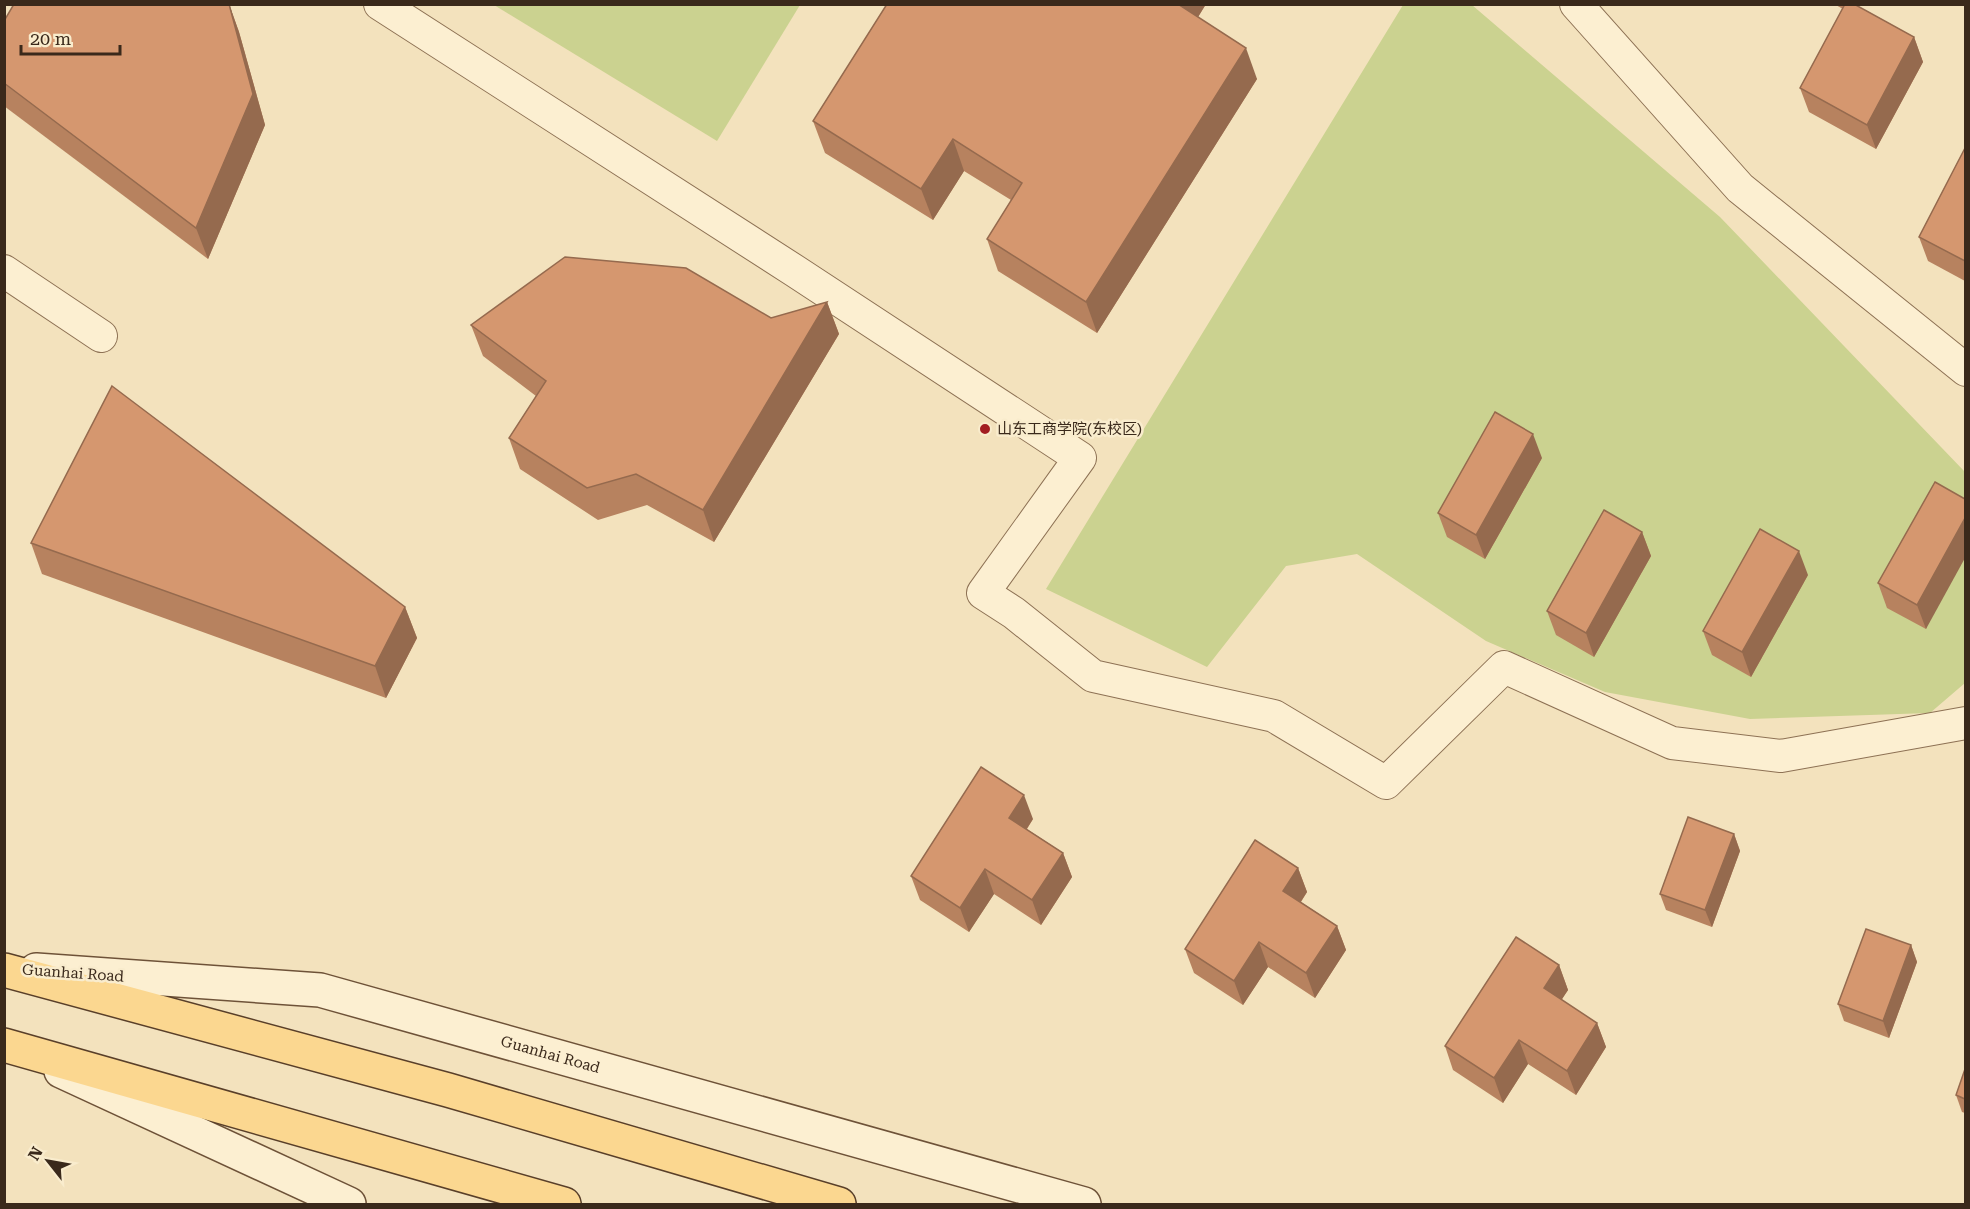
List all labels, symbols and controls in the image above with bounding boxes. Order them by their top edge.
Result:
scale bar [21,18,120,56]
text: 20 m [30,28,71,49]
place label: 山东工商学院(东校区) [997,420,1142,438]
marker: 山东工商学院(东校区) [978,422,992,436]
street label: Guanhai Road [21,960,125,986]
street label: Guanhai Road [499,1032,602,1077]
north arrow [18,1131,78,1191]
text: N [24,1143,47,1164]

